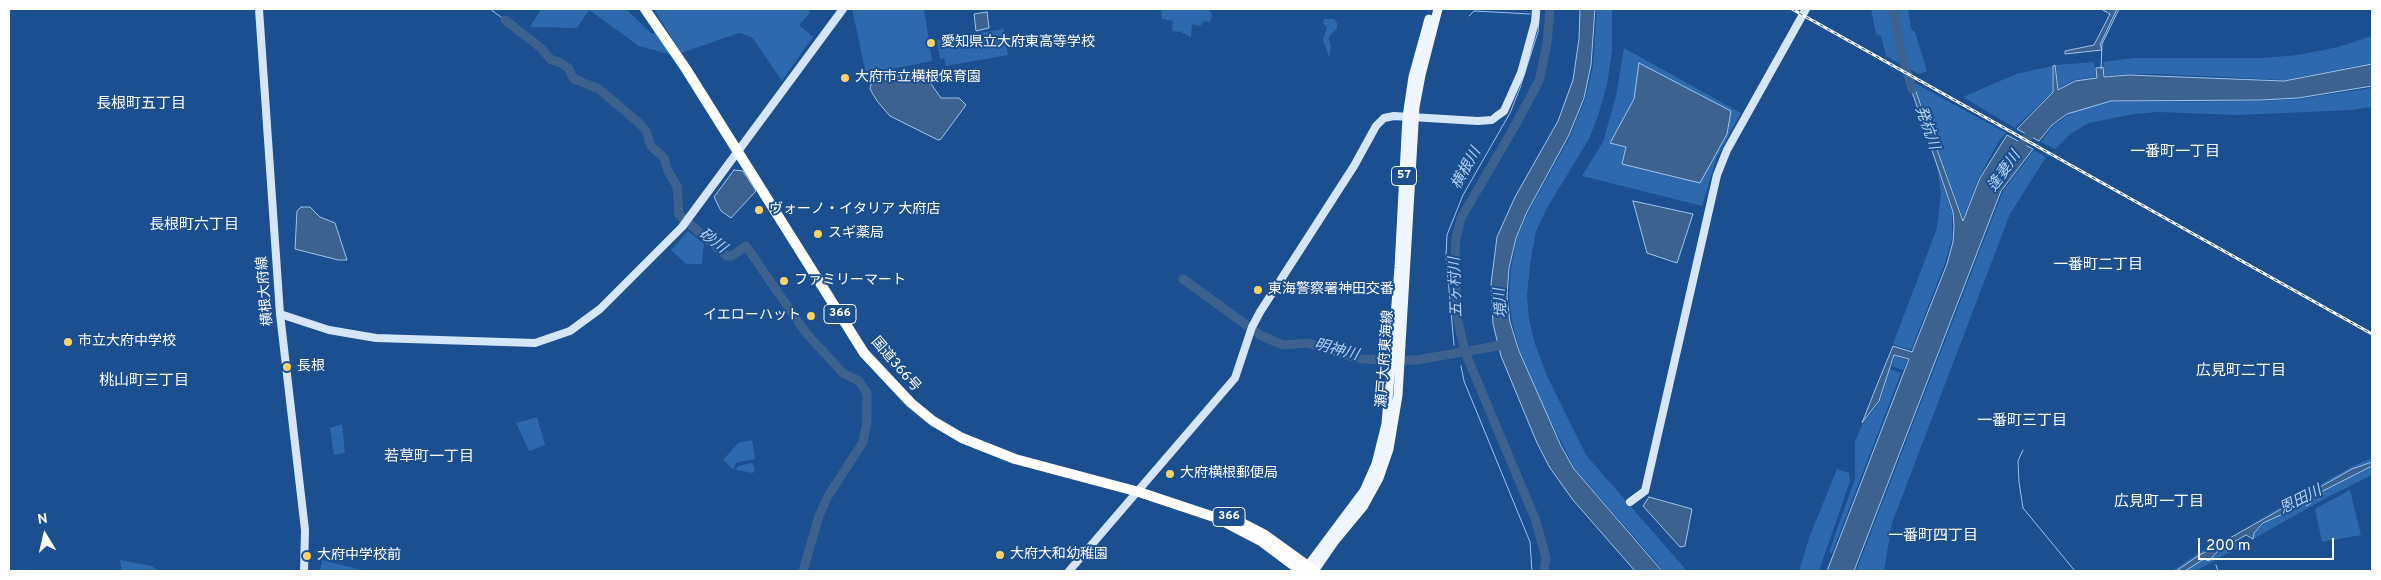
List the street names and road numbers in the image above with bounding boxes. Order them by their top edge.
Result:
road number: 57 [1392,167,1416,186]
street label: 横根大府線 [255,255,277,327]
road number: 366 [824,304,856,324]
street label: 瀬戸大府東海線 [1374,310,1398,408]
street label: 国道366号 [867,334,923,396]
road number: 366 [1213,508,1245,526]

